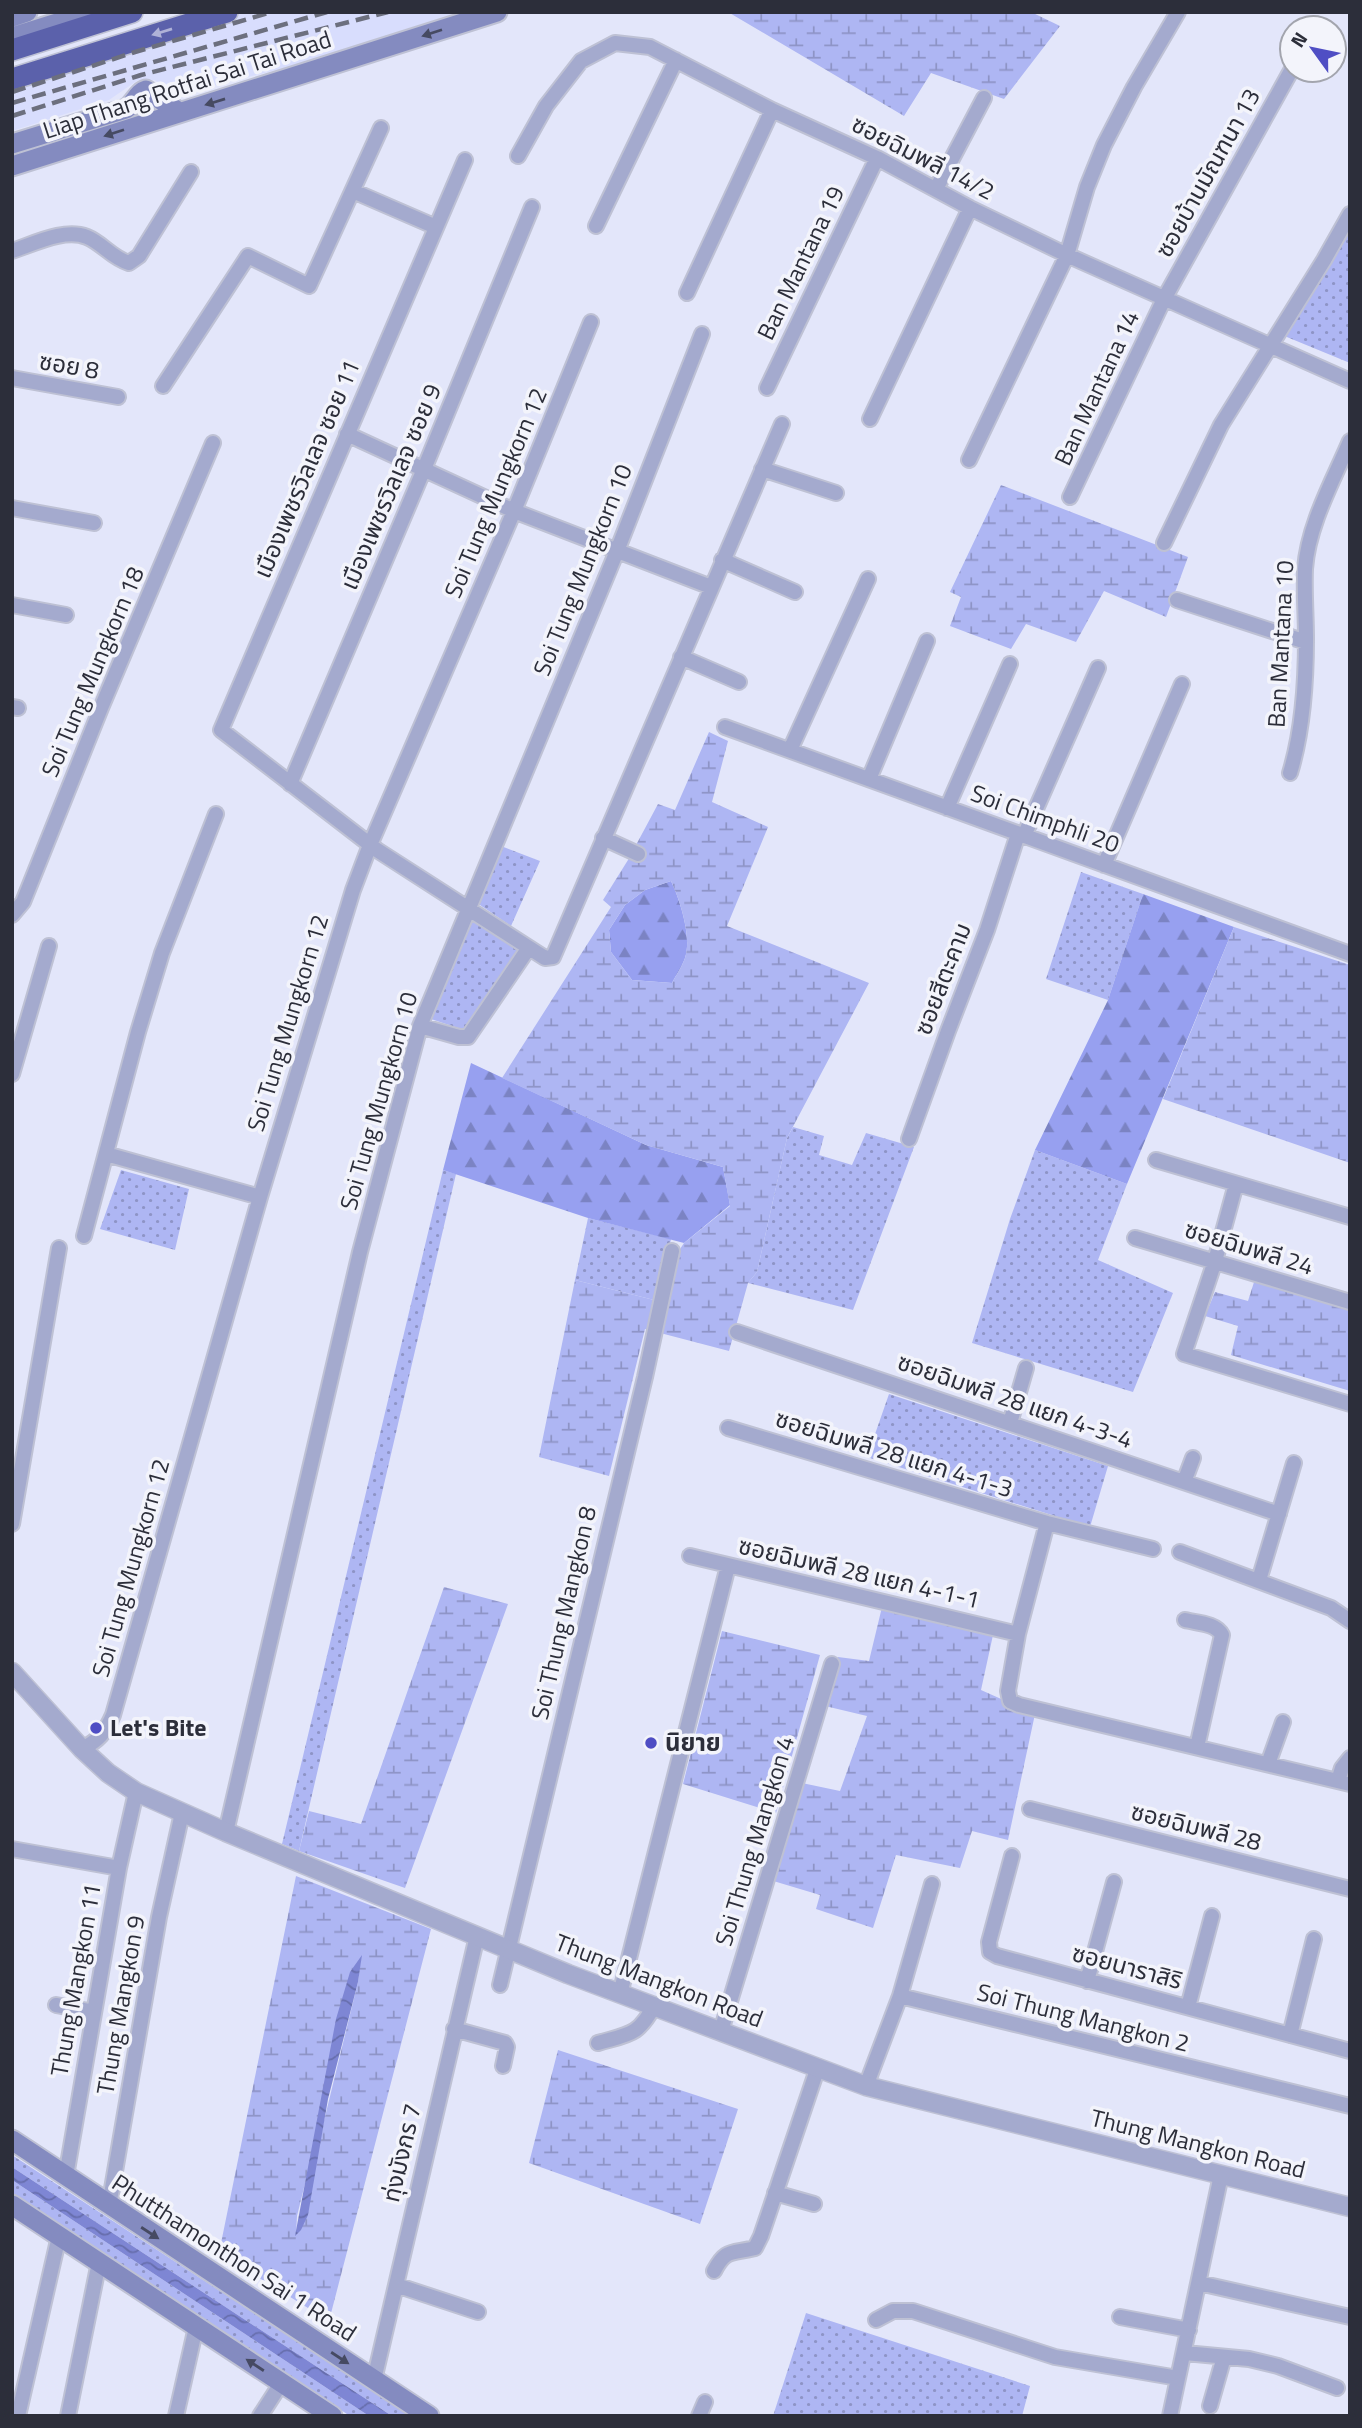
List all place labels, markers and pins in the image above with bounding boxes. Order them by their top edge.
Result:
place label: Let's Bite [110,1709,206,1745]
marker: Let's Bite [88,1720,104,1736]
place label: นิยาย [665,1724,721,1760]
marker: นิยาย [643,1735,659,1751]

